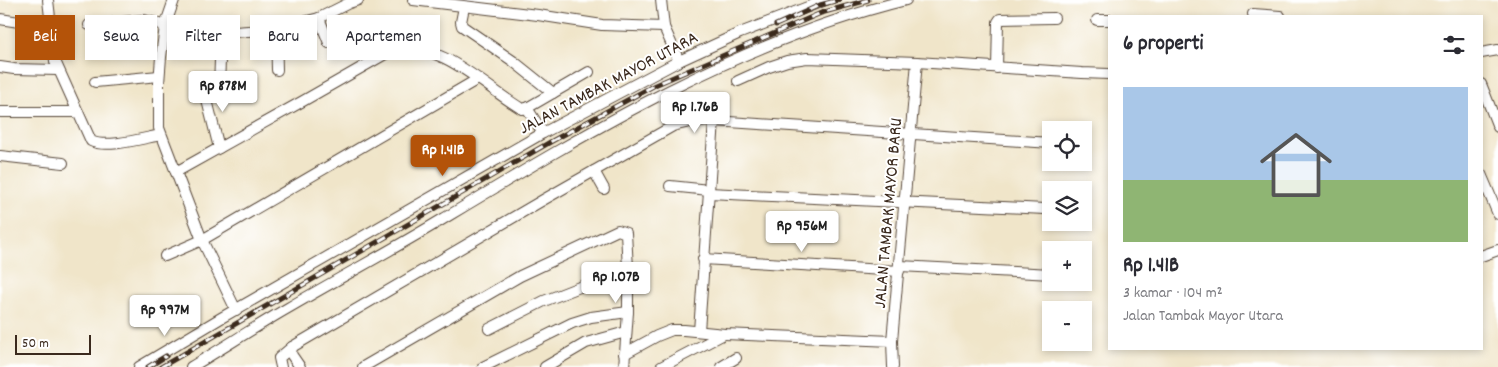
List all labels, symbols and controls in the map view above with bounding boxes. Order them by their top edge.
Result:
chip: Beli [15,15,75,60]
chip: Sewa [85,15,157,60]
chip: Filter [167,15,240,60]
chip: Baru [250,15,317,60]
chip: Apartemen [327,15,440,60]
street label: JALAN TAMBAK MAYOR UTARA [515,26,703,142]
text: 6 properti [1123,30,1203,60]
icon: filters [1440,31,1468,59]
pin: Rp 878M [177,70,269,113]
text: Rp 878M [199,75,247,98]
pin: Rp 1.76B [643,92,747,134]
text: Rp 1.76B [672,96,718,119]
street label: JALAN TAMBAK MAYOR BARU [869,117,910,309]
icon: home [1251,120,1341,210]
map controls [1042,121,1092,351]
button: locate [1042,121,1092,171]
pin: Rp 1.41B [391,134,495,177]
text: Rp 1.41B [422,139,464,162]
button: layers [1042,181,1092,231]
pin: Rp 956M [756,210,848,253]
text: Rp 956M [777,215,827,238]
button: + [1042,241,1092,291]
text: Rp 1.41B [1123,252,1179,282]
pin: Rp 1.07B [564,262,668,304]
text: Rp 1.07B [592,266,640,289]
text: 3 kamar · 104 m² [1123,282,1223,305]
pin: Rp 997M [119,294,211,337]
text: Rp 997M [141,299,190,322]
button: − [1042,301,1092,351]
text: Jalan Tambak Mayor Utara [1123,305,1283,328]
scale bar [15,332,91,355]
text: 50 m [22,334,49,354]

